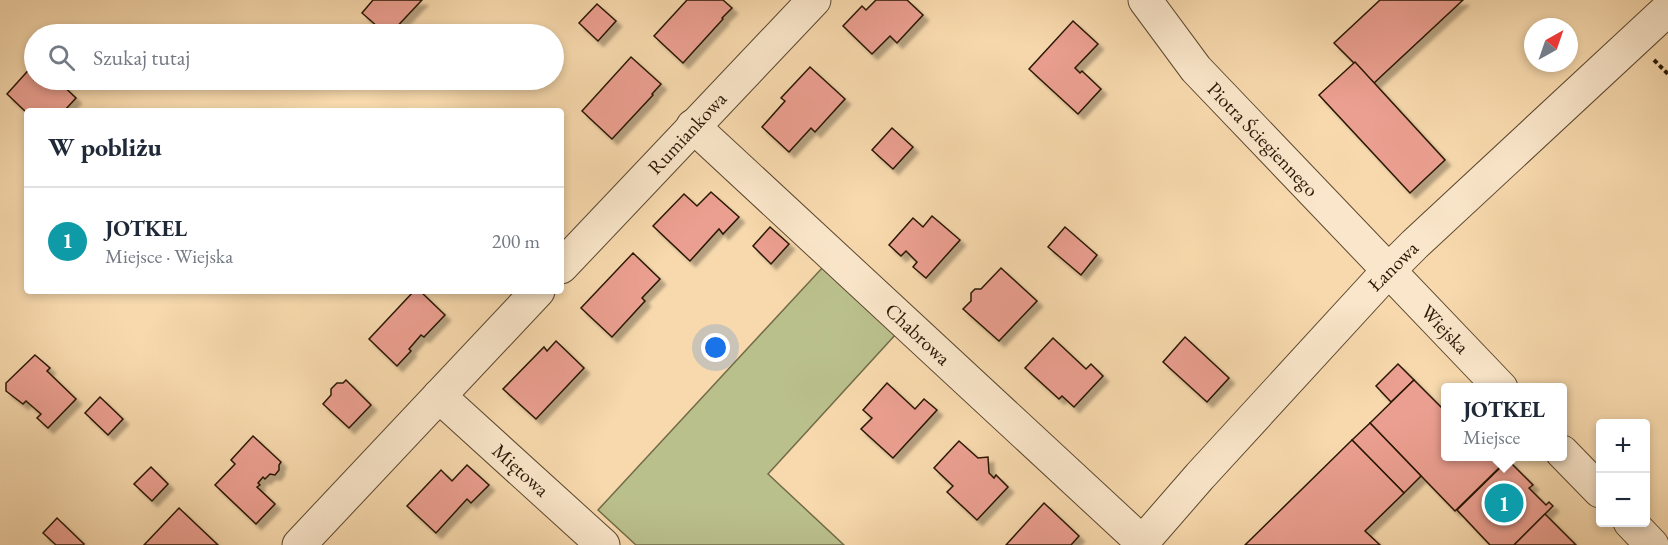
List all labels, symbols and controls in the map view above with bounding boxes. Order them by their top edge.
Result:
north arrow [1524,18,1578,72]
search box [24,24,564,90]
icon: search [45,41,78,74]
text: Szukaj tutaj [93,43,190,72]
street label: Piotra Ściegiennego [1202,76,1324,202]
street label: Rumiankowa [642,86,732,180]
text: W pobliżu [48,130,162,164]
text: JOTKEL [105,214,187,243]
text: 1 [62,228,73,254]
text: 200 m [492,228,540,254]
street label: Łanowa [1362,235,1424,297]
text: Miejsce · Wiejska [105,243,233,269]
street label: Chabrowa [880,297,956,371]
street label: Wiejska [1415,299,1475,359]
your location [701,333,730,362]
popup [1441,383,1567,461]
text: JOTKEL [1463,395,1545,424]
map controls [1596,419,1650,527]
button: + [1596,419,1650,473]
text: Miejsce [1463,424,1520,450]
street label: Miętowa [487,438,555,502]
button: − [1596,473,1650,527]
pin: 1 [1484,480,1524,526]

